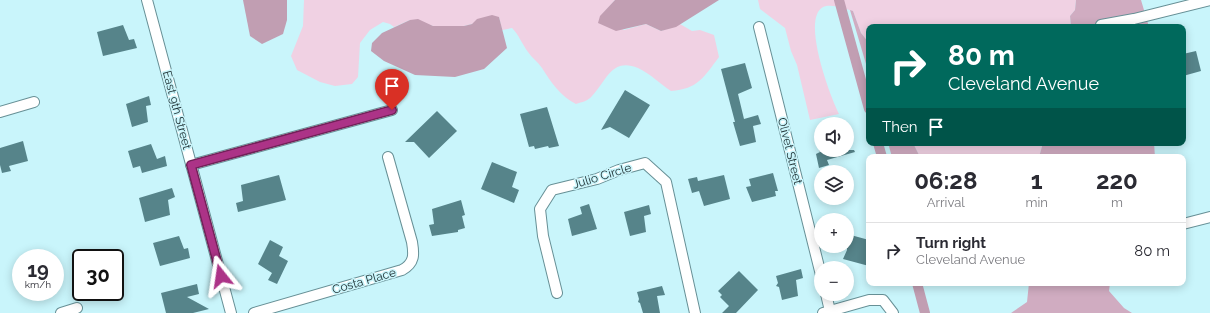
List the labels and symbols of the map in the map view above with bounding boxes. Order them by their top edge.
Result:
street label: East 9th Street [160,69,194,151]
pin [375,69,409,110]
street label: Olivet Street [775,116,805,186]
street label: Julio Circle [571,160,633,192]
speed limit sign: 30 [72,249,124,301]
position arrow [200,255,242,297]
street label: Costa Place [331,265,397,297]

